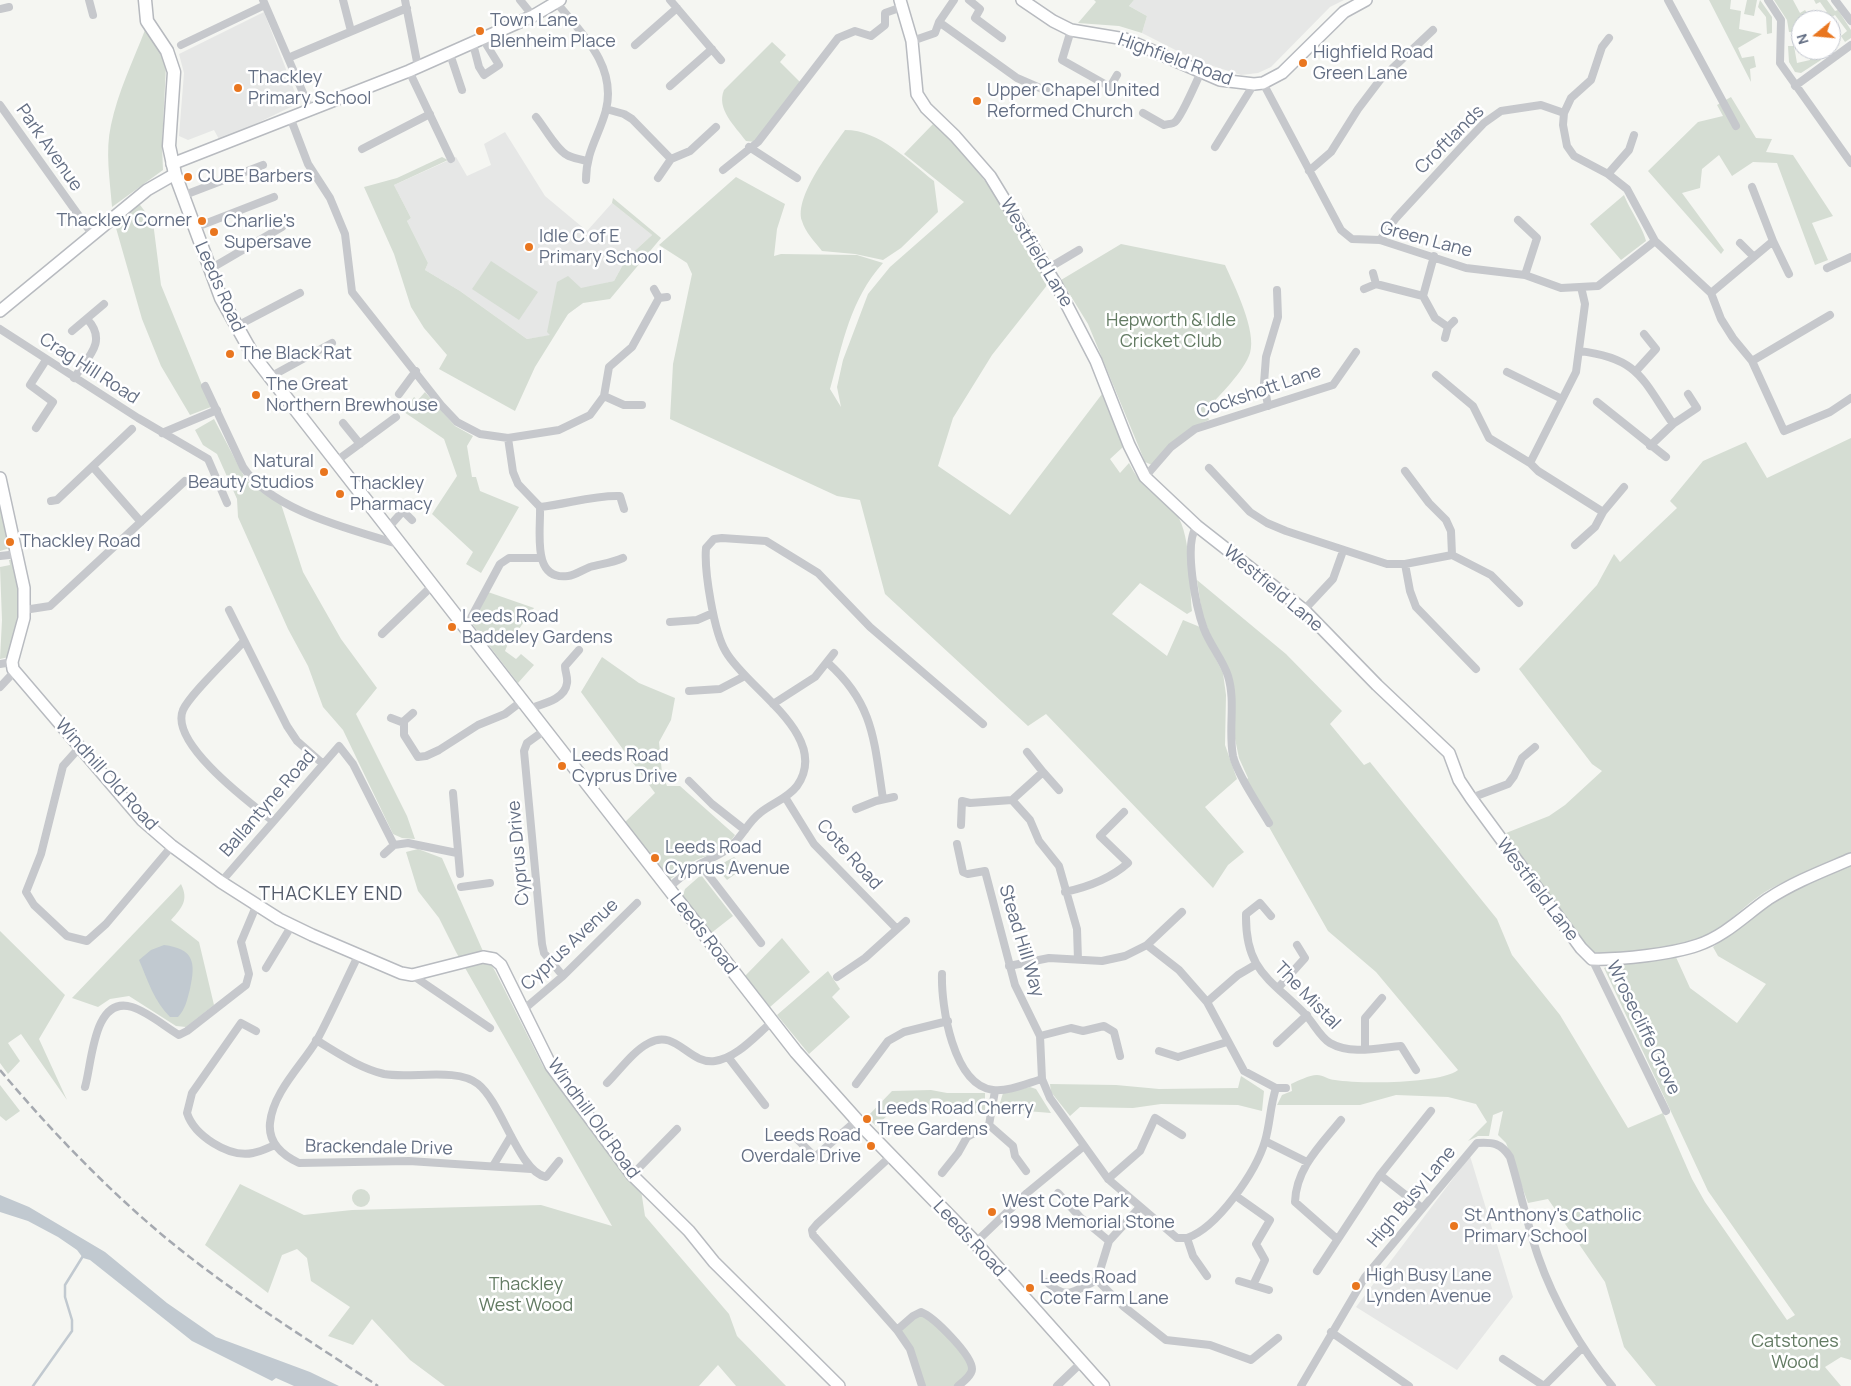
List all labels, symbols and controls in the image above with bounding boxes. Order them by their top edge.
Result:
place label: Town Lane Blenheim Place [490,10,616,52]
north arrow [1791,10,1841,60]
marker: Town Lane Blenheim Place [474,25,486,37]
street label: Highfield Road [1115,29,1235,91]
text: N [1792,32,1813,47]
place label: Highfield Road Green Lane [1313,42,1433,84]
marker: Highfield Road Green Lane [1297,57,1309,69]
place label: Thackley Primary School [248,67,372,110]
place label: Upper Chapel United Reformed Church [987,80,1160,122]
marker: Thackley Primary School [232,82,244,94]
marker: Upper Chapel United Reformed Church [971,95,983,107]
street label: Park Avenue [11,100,87,196]
street label: Croftlands [1411,101,1489,179]
place label: CUBE Barbers [198,166,313,188]
marker: CUBE Barbers [182,171,194,183]
street label: Westfield Lane [995,195,1077,311]
place label: Thackley Corner [56,210,192,232]
place label: Charlie's Supersave [224,211,311,253]
marker: Thackley Corner [196,215,208,227]
street label: Green Lane [1378,217,1474,263]
marker: Charlie's Supersave [208,226,220,238]
place label: Idle C of E Primary School [539,226,663,268]
street label: Leeds Road [189,238,249,336]
marker: Idle C of E Primary School [523,241,535,253]
park label: Hepworth & Idle Cricket Club [1106,310,1236,352]
street label: Crag Hill Road [35,329,143,409]
place label: The Black Rat [240,343,352,365]
marker: The Black Rat [224,348,236,360]
street label: Cockshott Lane [1194,361,1324,423]
place label: The Great Northern Brewhouse [266,374,438,416]
marker: The Great Northern Brewhouse [250,389,262,401]
place label: Natural Beauty Studios [188,451,314,494]
marker: Natural Beauty Studios [318,466,330,478]
place label: Thackley Pharmacy [350,473,432,516]
marker: Thackley Pharmacy [334,488,346,500]
place label: Thackley Road [20,531,141,553]
marker: Thackley Road [4,536,16,548]
street label: Westfield Lane [1219,541,1327,637]
place label: Leeds Road Baddeley Gardens [462,606,613,649]
marker: Leeds Road Baddeley Gardens [446,621,458,633]
street label: Windhill Old Road [50,715,162,835]
place label: Leeds Road Cyprus Drive [572,745,677,788]
street label: Ballantyne Road [216,746,320,862]
marker: Leeds Road Cyprus Drive [556,760,568,772]
street label: Cyprus Drive [504,800,534,906]
street label: Cote Road [812,815,886,895]
street label: Westfield Lane [1491,834,1583,946]
place label: Leeds Road Cyprus Avenue [665,837,790,880]
marker: Leeds Road Cyprus Avenue [649,852,661,864]
street label: Stead Hill Way [994,882,1048,1000]
district label: THACKLEY END [257,884,405,906]
street label: Leeds Road [665,889,741,979]
street label: Cyprus Avenue [517,895,623,995]
street label: The Mistal [1269,958,1345,1034]
street label: Wrosecliffe Grove [1601,958,1685,1098]
street label: Windhill Old Road [542,1055,644,1183]
place label: Leeds Road Cherry Tree Gardens [877,1098,1034,1140]
marker: Leeds Road Cherry Tree Gardens [861,1113,873,1125]
place label: Leeds Road Overdale Drive [741,1125,861,1168]
street label: Brackendale Drive [305,1136,453,1160]
marker: Leeds Road Overdale Drive [865,1140,877,1152]
street label: High Busy Lane [1363,1142,1461,1252]
place label: West Cote Park 1998 Memorial Stone [1002,1191,1175,1234]
street label: Leeds Road [928,1196,1010,1282]
place label: St Anthony's Catholic Primary School [1464,1205,1642,1248]
marker: West Cote Park 1998 Memorial Stone [986,1206,998,1218]
marker: St Anthony's Catholic Primary School [1448,1220,1460,1232]
place label: High Busy Lane Lynden Avenue [1366,1265,1492,1308]
place label: Leeds Road Cote Farm Lane [1040,1267,1169,1310]
park label: Thackley West Wood [479,1274,573,1316]
marker: High Busy Lane Lynden Avenue [1350,1280,1362,1292]
marker: Leeds Road Cote Farm Lane [1024,1282,1036,1294]
park label: Catstones Wood [1751,1331,1839,1374]

